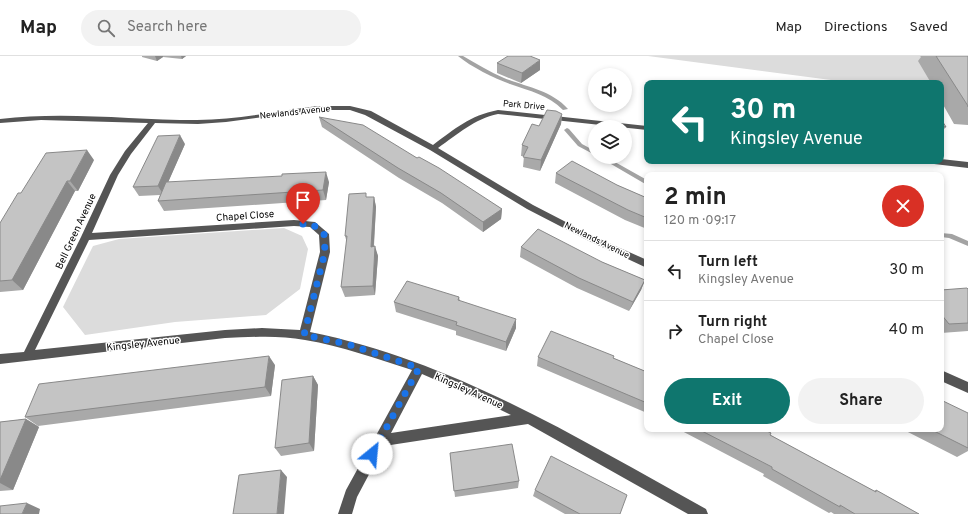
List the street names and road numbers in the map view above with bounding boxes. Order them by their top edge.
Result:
street label: Park Drive [503,98,546,113]
street label: Newlands Avenue [259,103,331,122]
street label: Bell Green Avenue [53,192,100,272]
street label: Chapel Close [216,208,275,225]
street label: Newlands Avenue [562,220,631,261]
street label: Kingsley Avenue [106,334,180,355]
street label: Kingsley Avenue [432,370,505,412]

